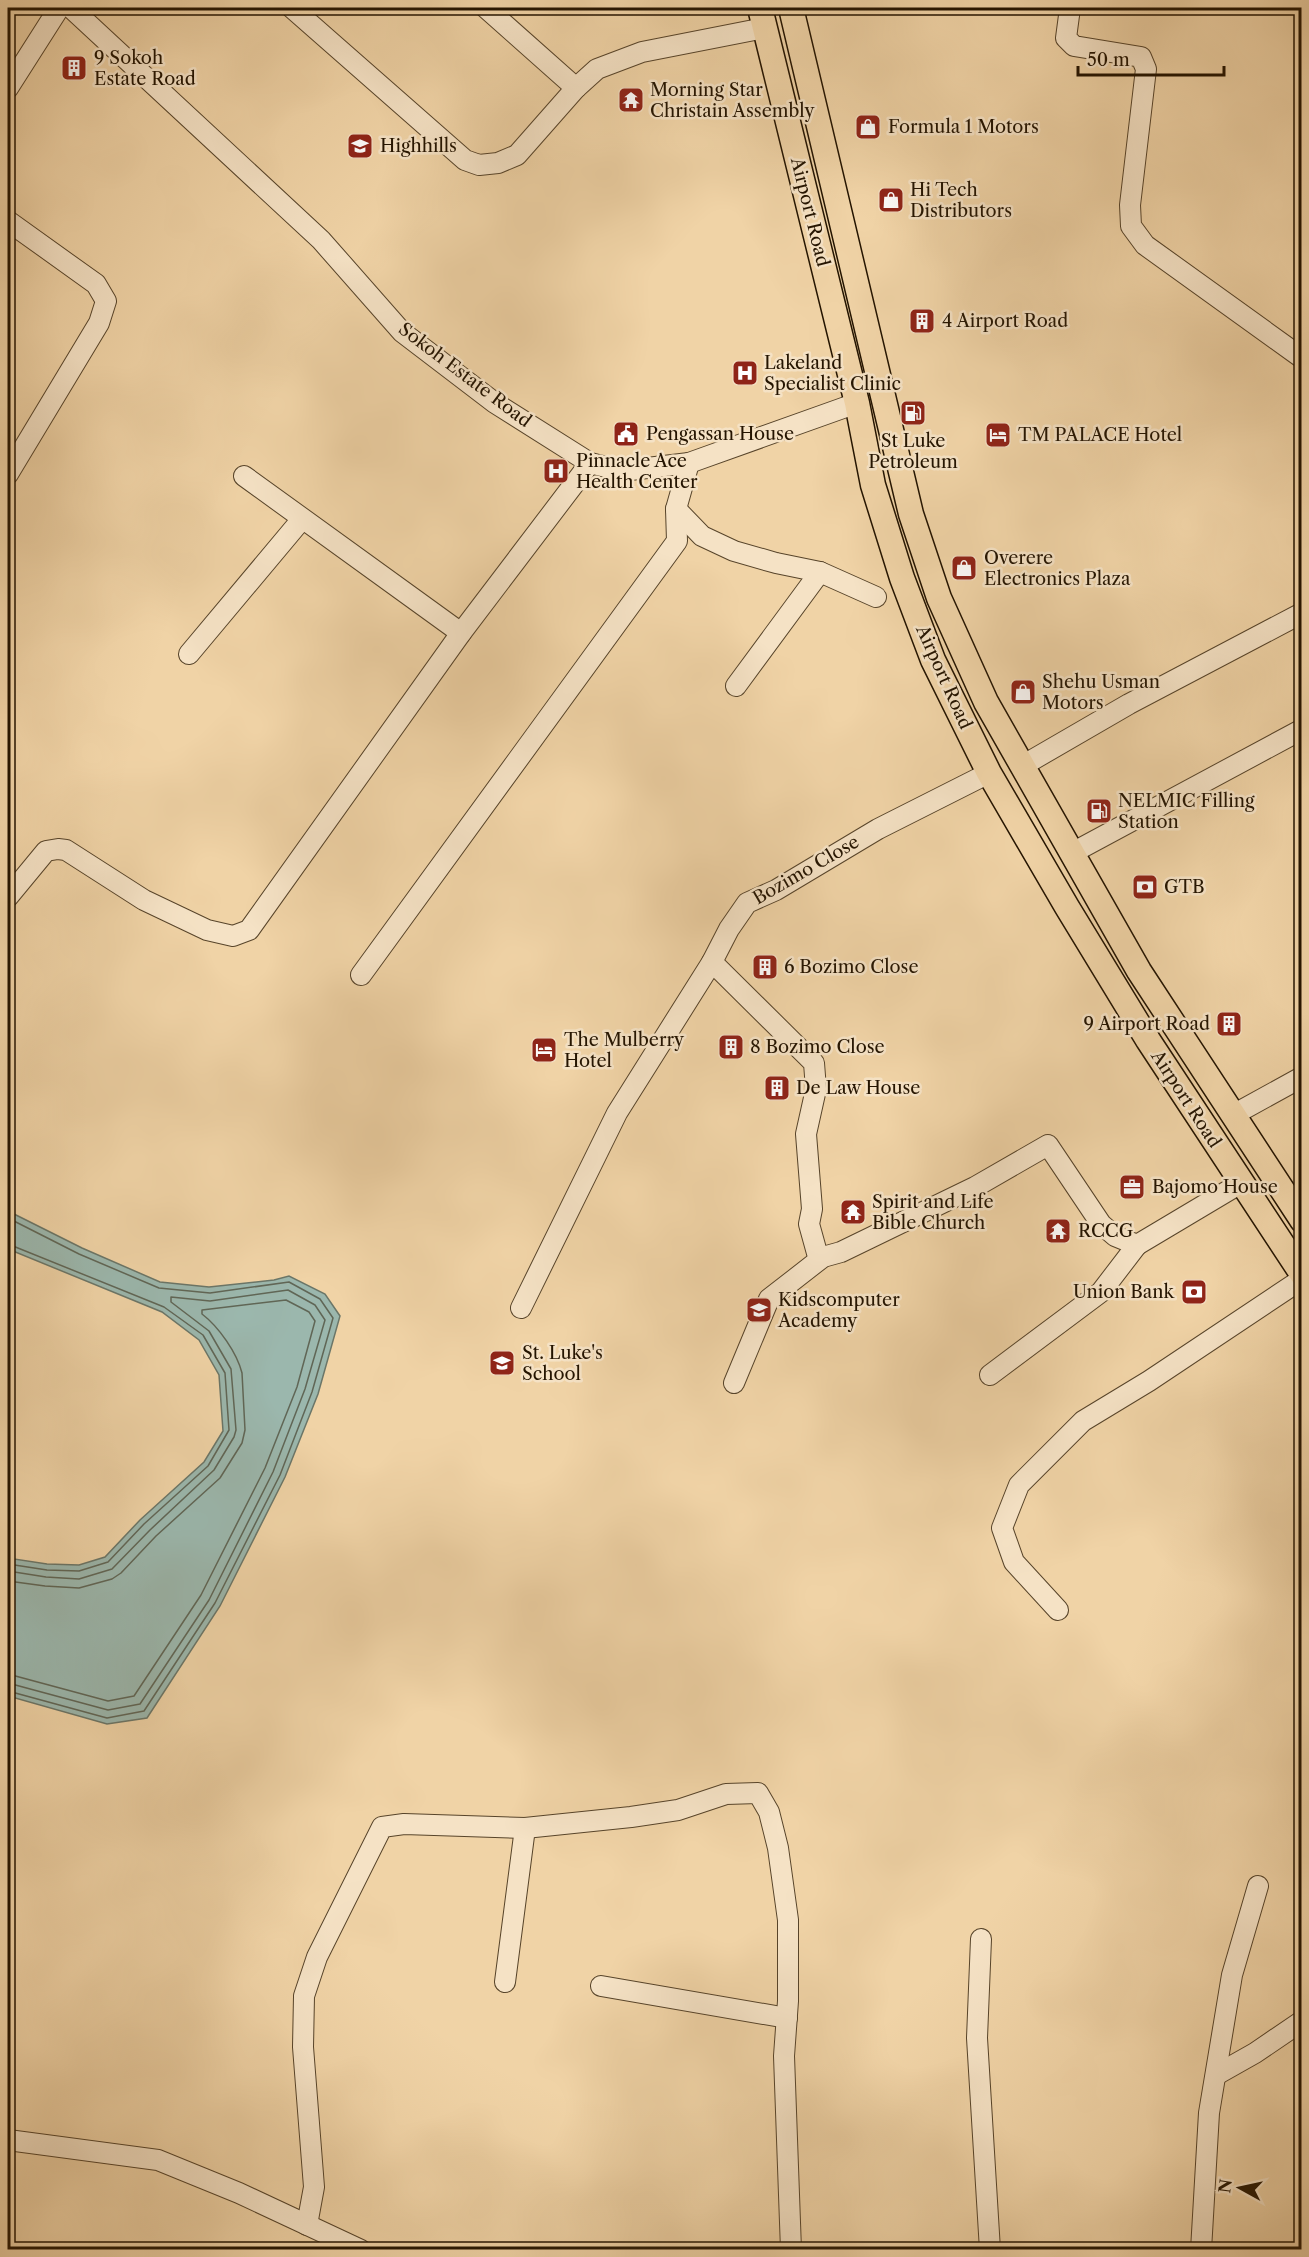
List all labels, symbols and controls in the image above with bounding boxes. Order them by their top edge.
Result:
scale bar [1078,39,1224,77]
place label: 9 Sokoh Estate Road [94,47,196,90]
text: 50 m [1087,49,1130,71]
building icon: 9 Sokoh Estate Road [59,53,89,83]
place label: Morning Star Christain Assembly [650,79,816,122]
temple icon: Morning Star Christain Assembly [616,85,646,115]
shop icon: Formula 1 Motors [853,112,883,142]
place label: Formula 1 Motors [888,116,1039,138]
school or university icon: Highhills [345,131,375,161]
place label: Highhills [380,135,457,157]
street label: Airport Road [786,154,834,269]
place label: Hi Tech Distributors [910,179,1012,222]
shop icon: Hi Tech Distributors [876,185,906,215]
building icon: 4 Airport Road [907,306,937,336]
place label: 4 Airport Road [942,310,1068,332]
street label: Sokoh Estate Road [394,318,536,432]
place label: Lakeland Specialist Clinic [764,352,901,395]
hospital icon: Lakeland Specialist Clinic [730,358,760,388]
fuel station icon: St Luke Petroleum [898,398,928,428]
public building icon: Pengassan House [611,419,641,449]
hotel icon: TM PALACE Hotel [983,420,1013,450]
place label: Pengassan House [646,423,794,445]
place label: TM PALACE Hotel [1018,424,1182,446]
place label: St Luke Petroleum [868,430,958,473]
place label: Pinnacle Ace Health Center [576,450,698,493]
hospital icon: Pinnacle Ace Health Center [541,456,571,486]
place label: Overere Electronics Plaza [984,547,1131,590]
shop icon: Overere Electronics Plaza [949,553,979,583]
street label: Airport Road [911,621,977,733]
place label: Shehu Usman Motors [1042,671,1160,714]
shop icon: Shehu Usman Motors [1008,677,1038,707]
place label: NELMIC Filling Station [1118,790,1255,833]
fuel station icon: NELMIC Filling Station [1084,796,1114,826]
street label: Bozimo Close [749,831,863,909]
bank icon: GTB [1130,872,1160,902]
place label: GTB [1164,876,1205,898]
building icon: 6 Bozimo Close [750,952,780,982]
place label: 6 Bozimo Close [784,956,918,978]
building icon: 9 Airport Road [1214,1009,1244,1039]
place label: 9 Airport Road [1084,1013,1210,1035]
place label: The Mulberry Hotel [564,1029,685,1072]
building icon: 8 Bozimo Close [716,1032,746,1062]
hotel icon: The Mulberry Hotel [529,1035,559,1065]
place label: 8 Bozimo Close [750,1036,885,1058]
street label: Airport Road [1146,1045,1226,1152]
building icon: De Law House [762,1073,792,1103]
place label: De Law House [796,1077,920,1099]
office icon: Bajomo House [1117,1172,1147,1202]
place label: Bajomo House [1152,1176,1278,1198]
place label: Spirit and Life Bible Church [872,1191,994,1234]
temple icon: Spirit and Life Bible Church [838,1197,868,1227]
temple icon: RCCG [1043,1216,1073,1246]
place label: RCCG [1078,1220,1134,1242]
bank icon: Union Bank [1179,1277,1209,1307]
place label: Union Bank [1073,1281,1176,1303]
place label: Kidscomputer Academy [777,1289,900,1332]
school or university icon: Kidscomputer Academy [744,1295,774,1325]
place label: St. Luke's School [522,1342,603,1385]
school or university icon: St. Luke's School [487,1348,517,1378]
north arrow [1210,2158,1270,2218]
text: N [1214,2178,1236,2194]

